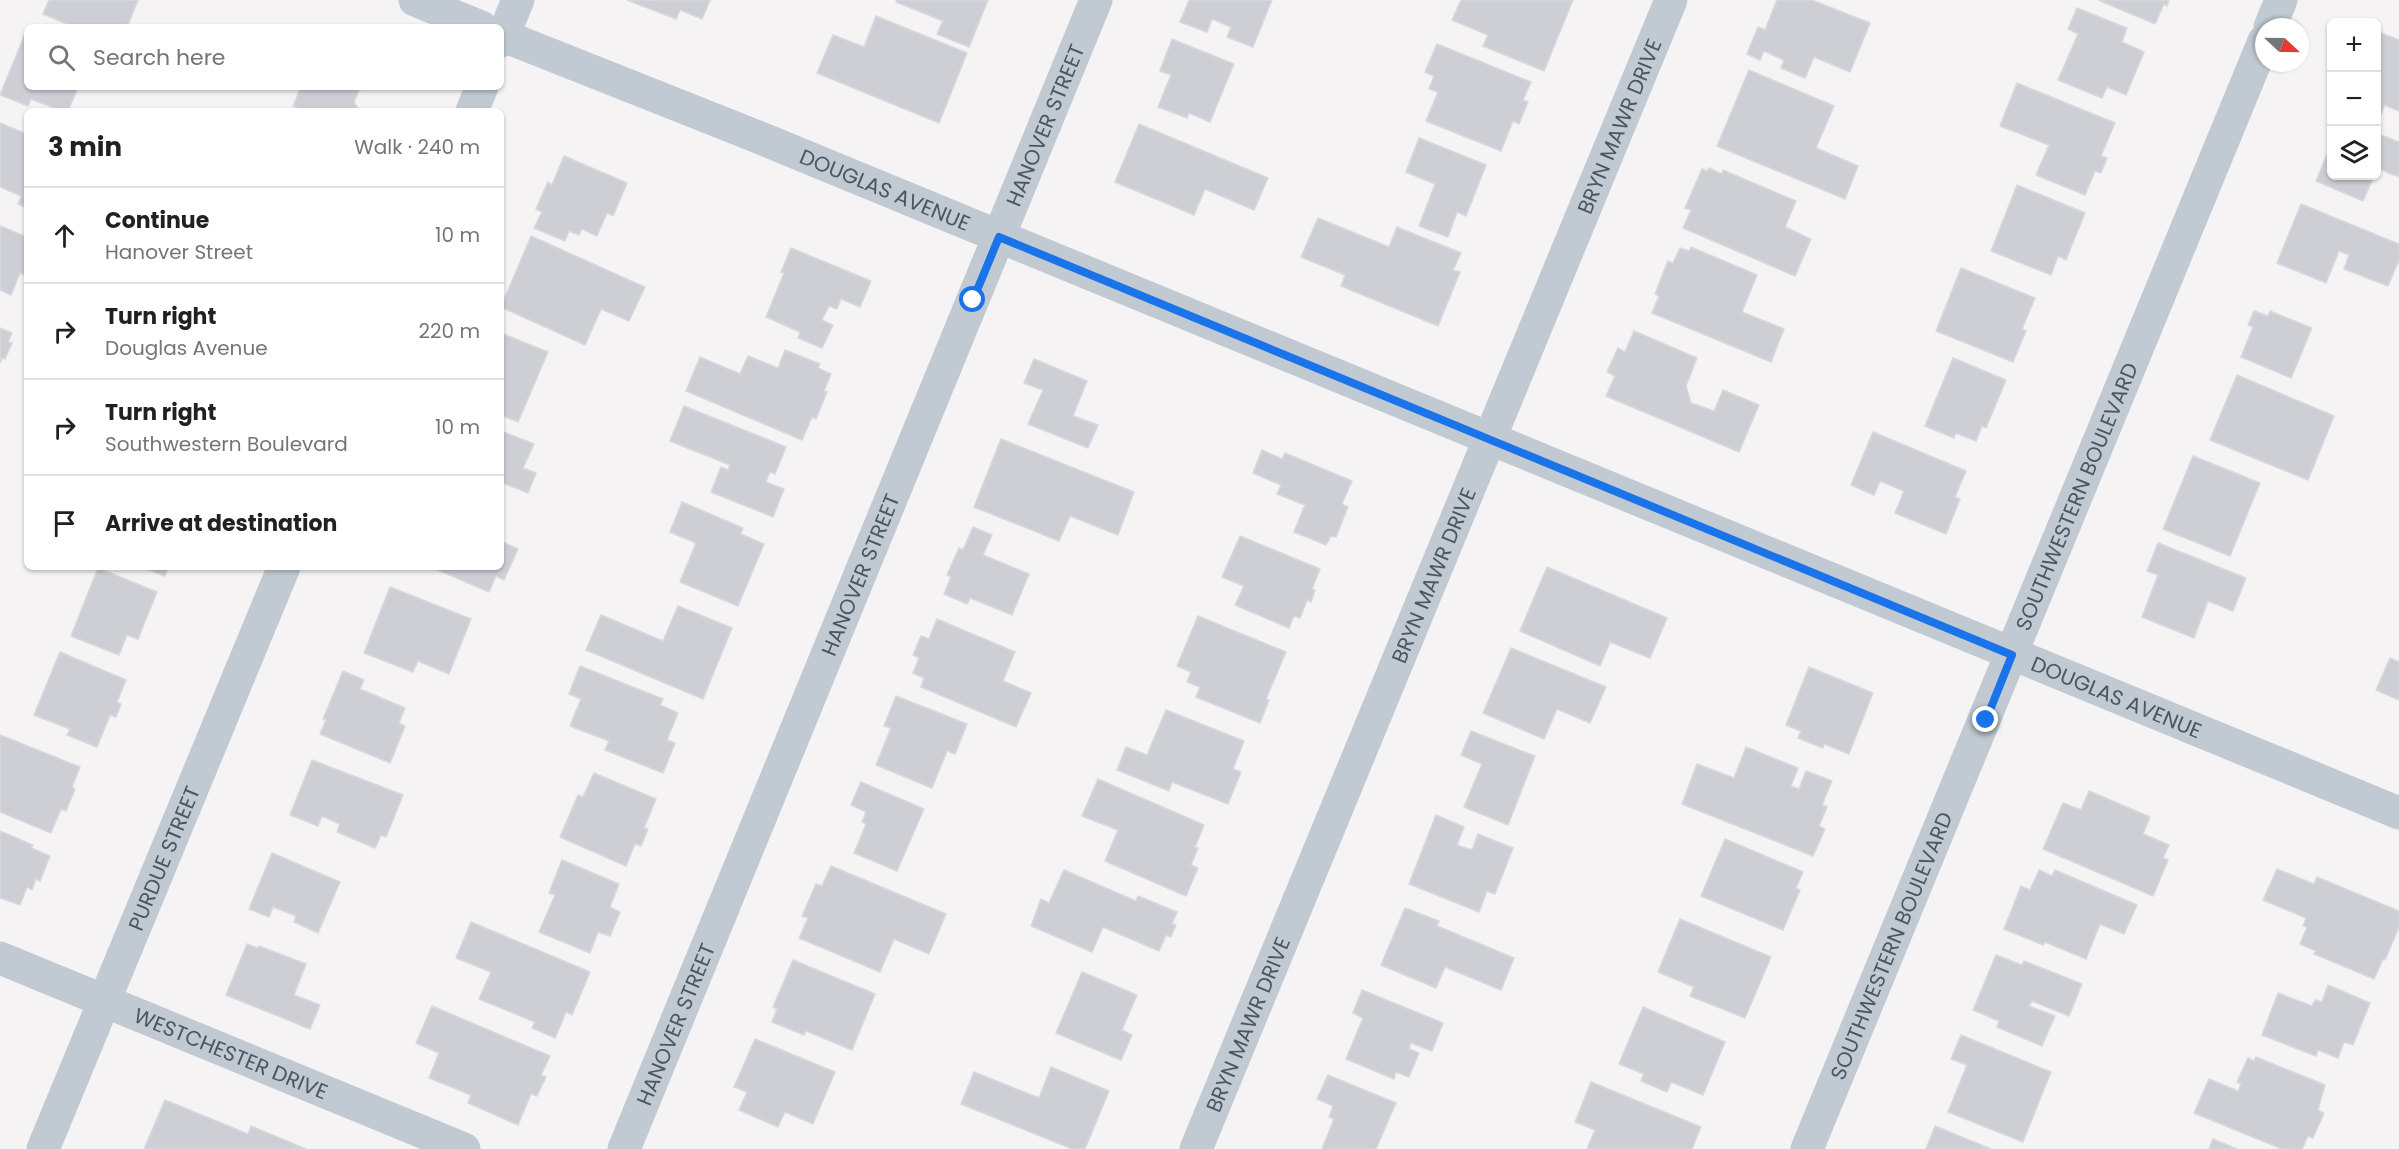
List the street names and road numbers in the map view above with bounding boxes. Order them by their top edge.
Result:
street label: BRYN MAWR DRIVE [1570,34,1668,218]
street label: HANOVER STREET [998,40,1091,210]
street label: DOUGLAS AVENUE [795,141,975,237]
street label: SOUTHWESTERN BOULEVARD [2008,358,2144,635]
street label: BRYN MAWR DRIVE [1384,483,1482,667]
street label: HANOVER STREET [814,489,906,660]
street label: DOUGLAS AVENUE [2027,649,2206,745]
street label: PURDUE STREET [121,781,206,935]
street label: SOUTHWESTERN BOULEVARD [1823,807,1959,1084]
street label: BRYN MAWR DRIVE [1198,932,1297,1116]
street label: HANOVER STREET [629,939,722,1110]
street label: WESTCHESTER DRIVE [130,1000,333,1106]

